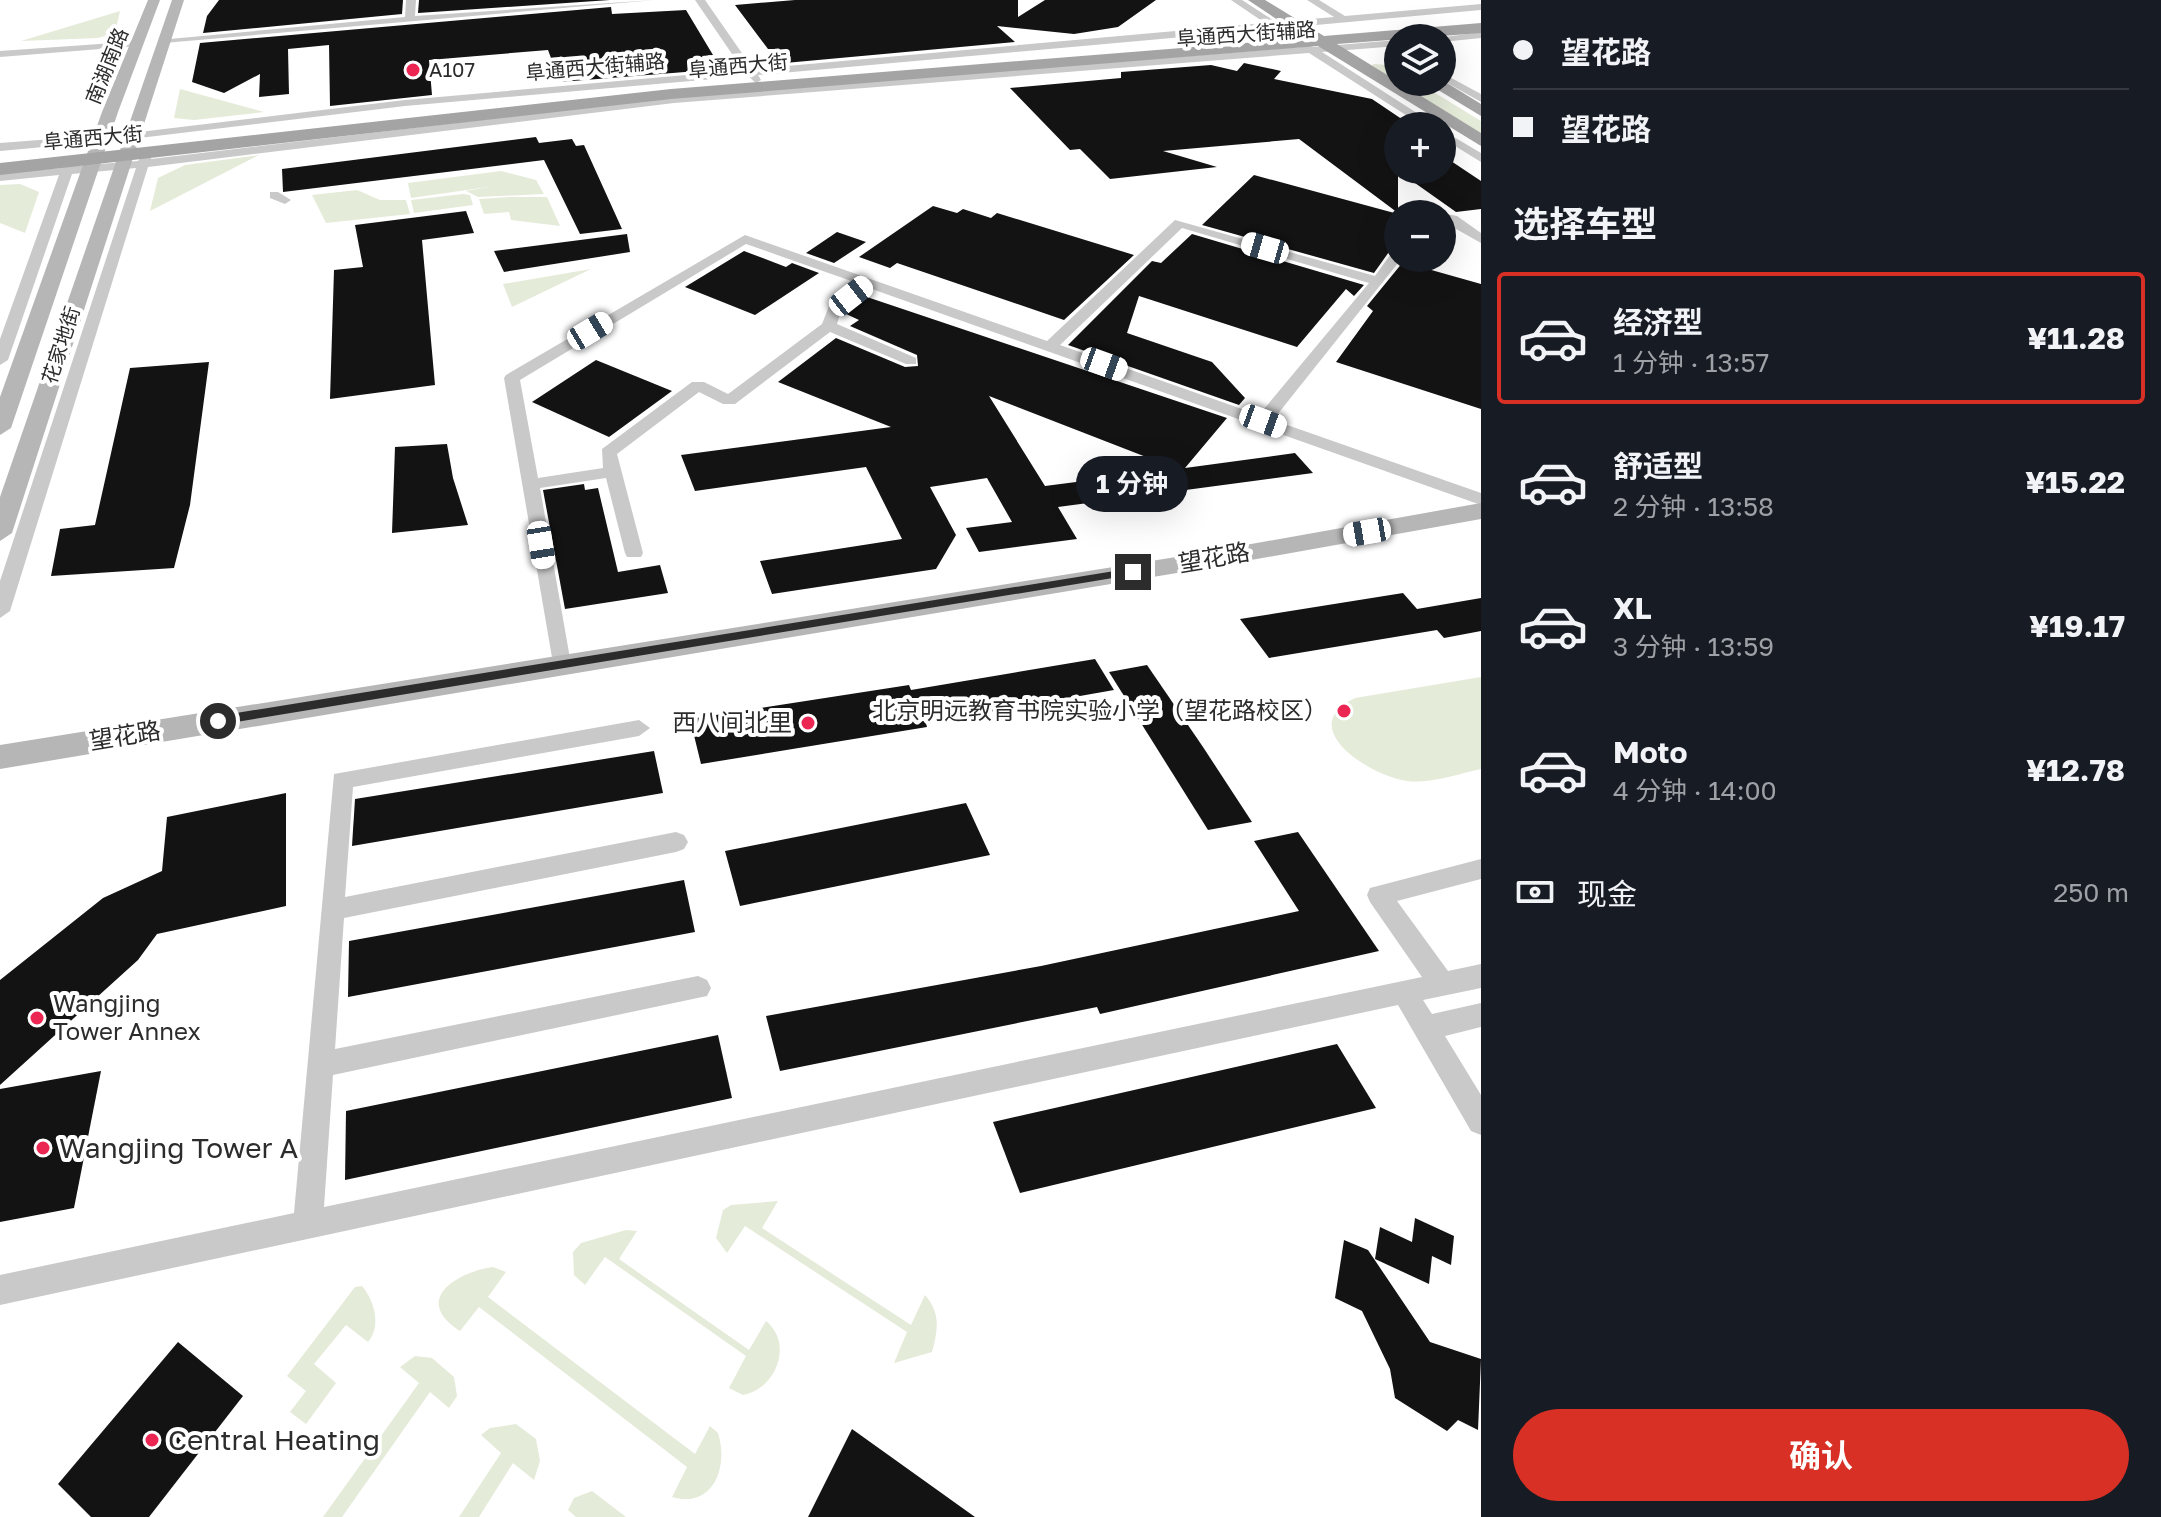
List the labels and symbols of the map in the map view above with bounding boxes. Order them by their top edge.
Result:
street label: 阜通西大街辅路 [1175,16,1317,50]
street label: 南湖南路 [80,24,132,107]
street label: 阜通西大街辅路 [524,48,666,84]
street label: 阜通西大街 [687,49,789,81]
place label: A107 [429,57,475,81]
marker: A107 [404,61,422,79]
street label: 阜通西大街 [42,121,144,153]
car [1239,230,1291,266]
car [825,272,877,320]
street label: 花家地街 [36,303,84,386]
car [563,308,617,354]
car [1077,345,1131,383]
car [1236,402,1290,440]
callout: 1 分钟 [1077,456,1189,512]
car [1341,516,1393,548]
car [525,519,557,571]
street label: 望花路 [1176,536,1252,577]
route end [1115,554,1151,590]
place label: 北京明远教育书院实验小学（望花路校区） [872,695,1328,724]
marker: 北京明远教育书院实验小学（望花路校区） [1335,702,1353,720]
route start [200,703,236,739]
place label: 西八间北里 [672,707,792,736]
marker: 西八间北里 [799,714,817,732]
street label: 望花路 [87,715,163,754]
place label: Wangjing Tower Annex [53,988,201,1045]
marker: Wangjing Tower Annex [28,1009,46,1027]
place label: Wangjing Tower A [59,1131,298,1164]
marker: Wangjing Tower A [34,1139,52,1157]
place label: Central Heating [168,1423,380,1456]
marker: Central Heating [143,1431,161,1449]

